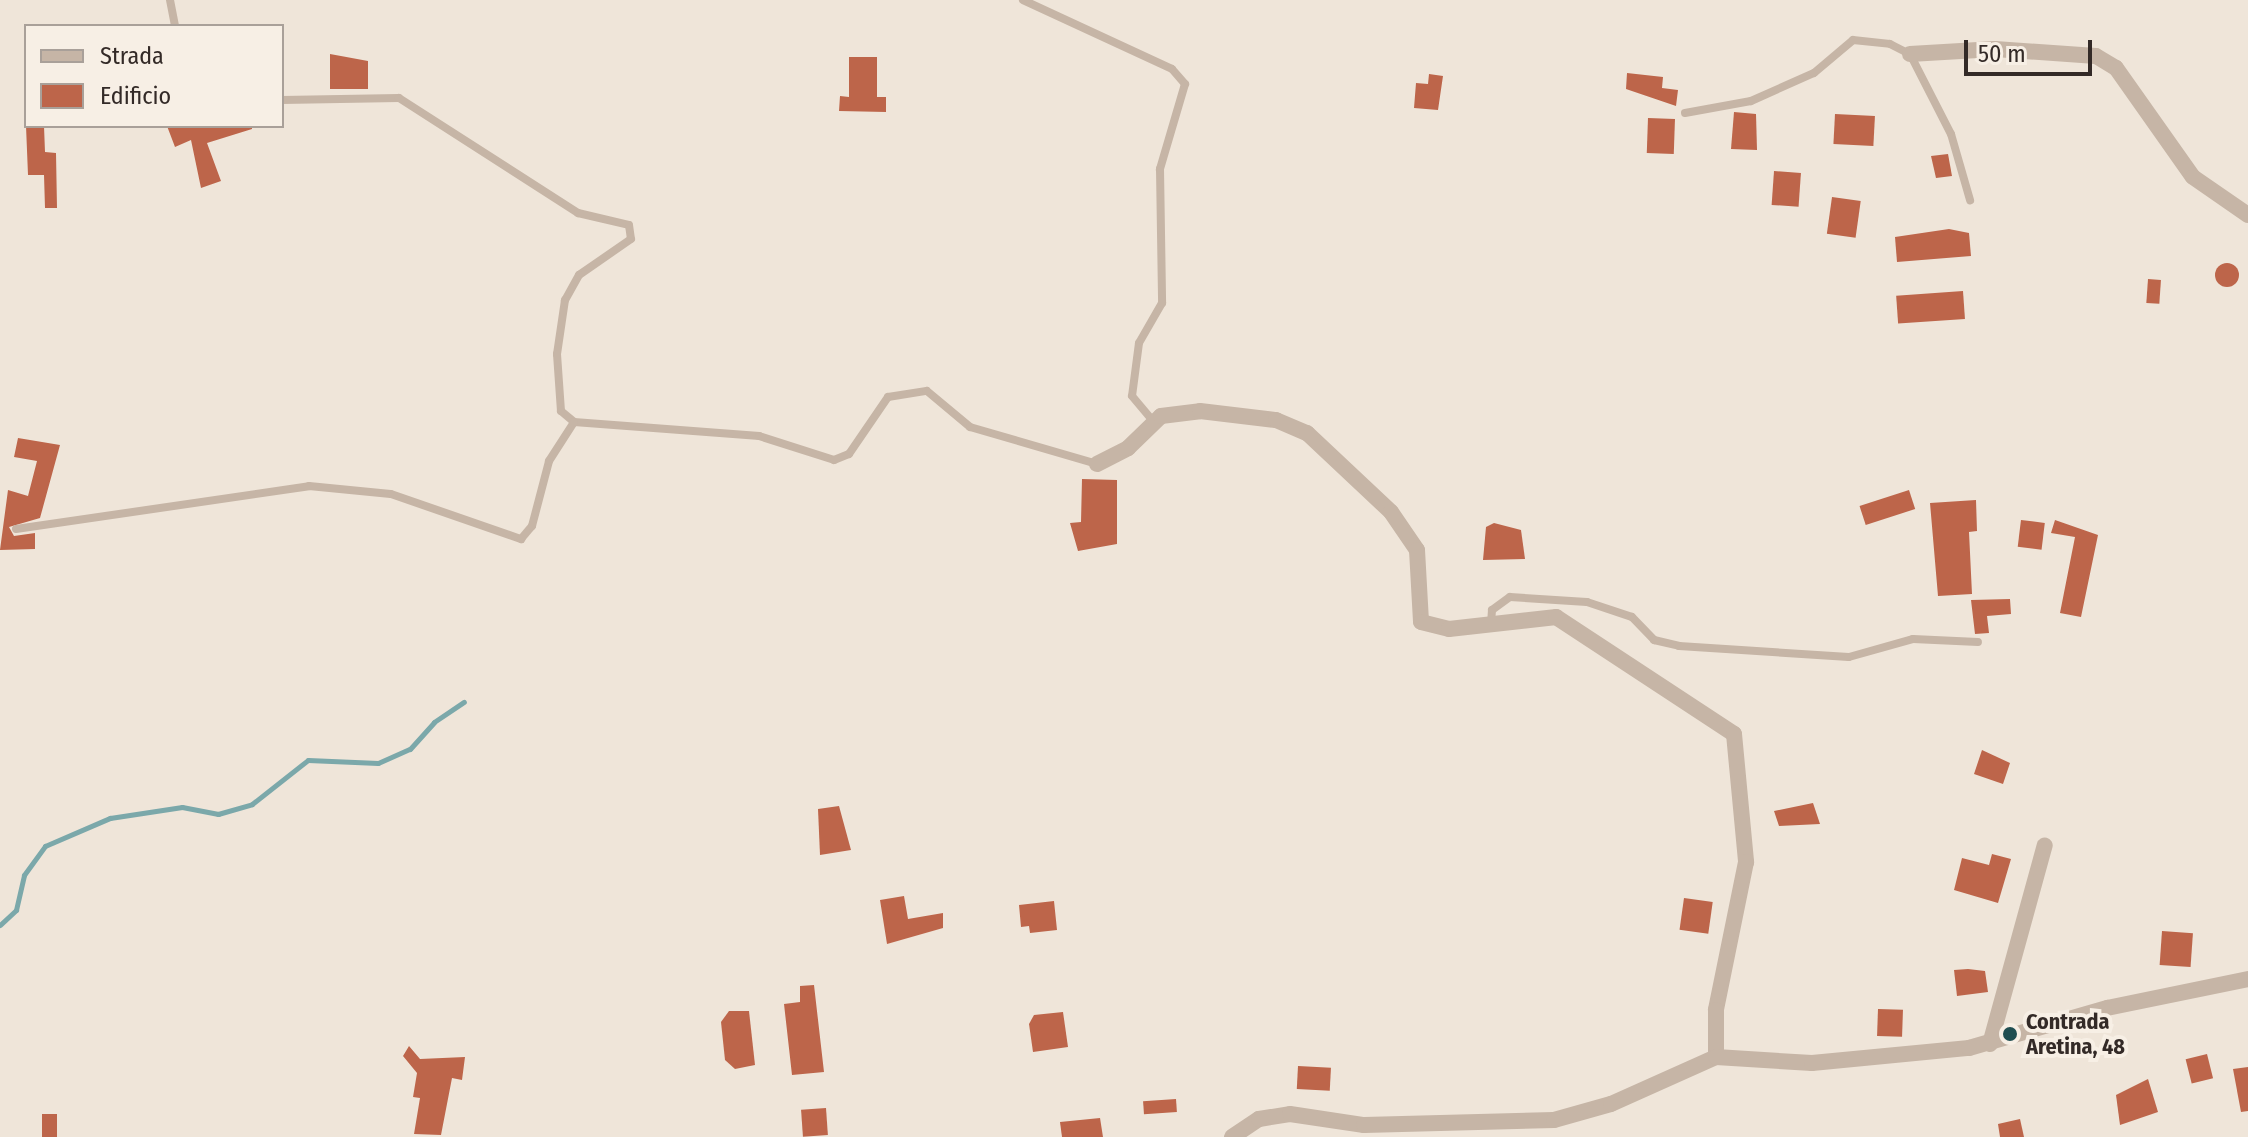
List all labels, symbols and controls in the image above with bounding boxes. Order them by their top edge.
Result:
legend [24,24,284,128]
scale bar [1968,24,2096,74]
text: 50 m [1978,40,2026,68]
text: Strada [100,42,164,70]
text: Edificio [100,82,171,110]
place label: Contrada Aretina, 48 [2026,1008,2125,1060]
marker: Contrada Aretina, 48 [2001,1025,2019,1043]

